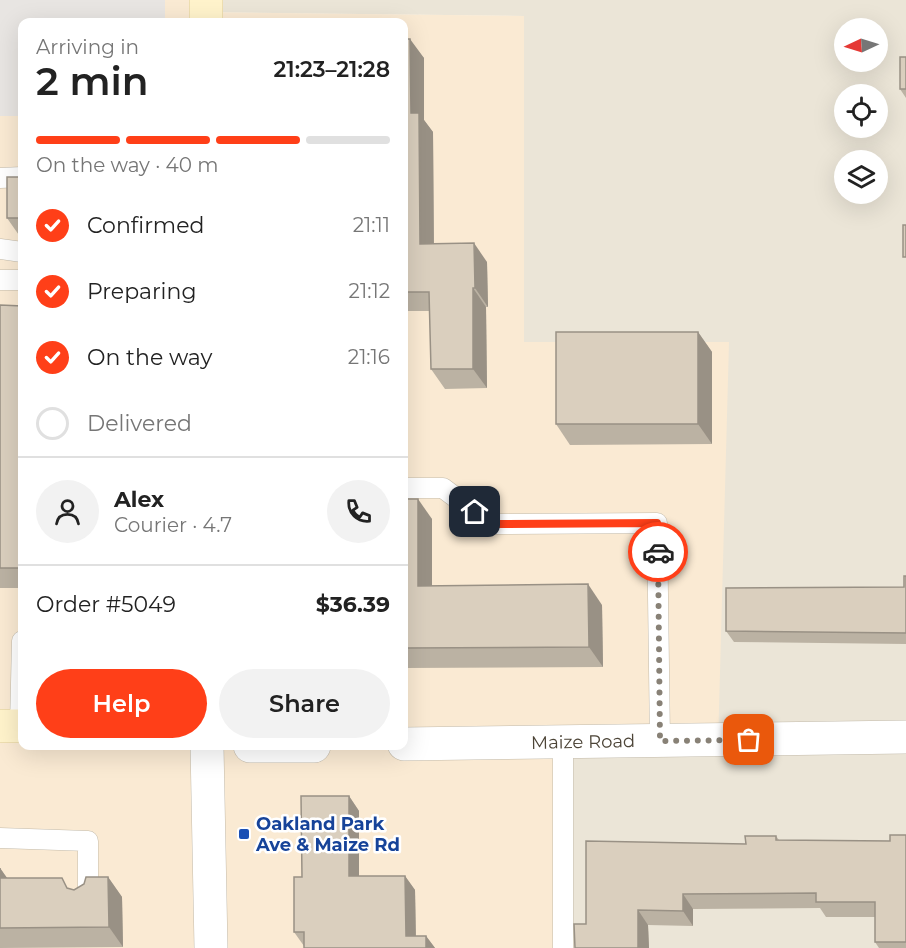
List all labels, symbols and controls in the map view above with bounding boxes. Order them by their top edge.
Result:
north arrow [834,18,888,72]
map controls [834,18,888,204]
text: Arriving in [36,35,139,59]
text: 21:23–21:28 [273,56,390,83]
text: 2 min [36,57,149,105]
button: locate [834,84,888,138]
button: layers [834,150,888,204]
text: On the way · 40 m [36,153,218,177]
icon: check [36,209,69,242]
text: Confirmed [87,212,204,239]
text: 21:11 [353,213,390,237]
icon: check [36,275,69,308]
text: Preparing [87,278,196,305]
text: 21:12 [349,279,390,303]
icon: check [36,341,69,374]
text: On the way [87,344,212,371]
text: 21:16 [348,345,390,369]
text: Delivered [87,410,192,437]
button: person [36,480,99,543]
button: phone [327,480,390,543]
text: Alex [114,486,164,513]
pin [449,486,500,537]
icon: home [458,495,491,528]
text: Courier · 4.7 [114,513,232,537]
courier [628,522,688,582]
icon: car [642,536,675,569]
text: Order #5049 [36,591,176,618]
text: $36.39 [316,591,390,618]
button: Help [36,669,207,738]
button: Share [219,669,390,738]
pin [723,714,774,765]
icon: bag [732,723,765,756]
street label: Maize Road [531,730,635,754]
place label: Oakland Park Ave & Maize Rd [255,813,400,856]
marker: Oakland Park Ave & Maize Rd [237,827,251,841]

